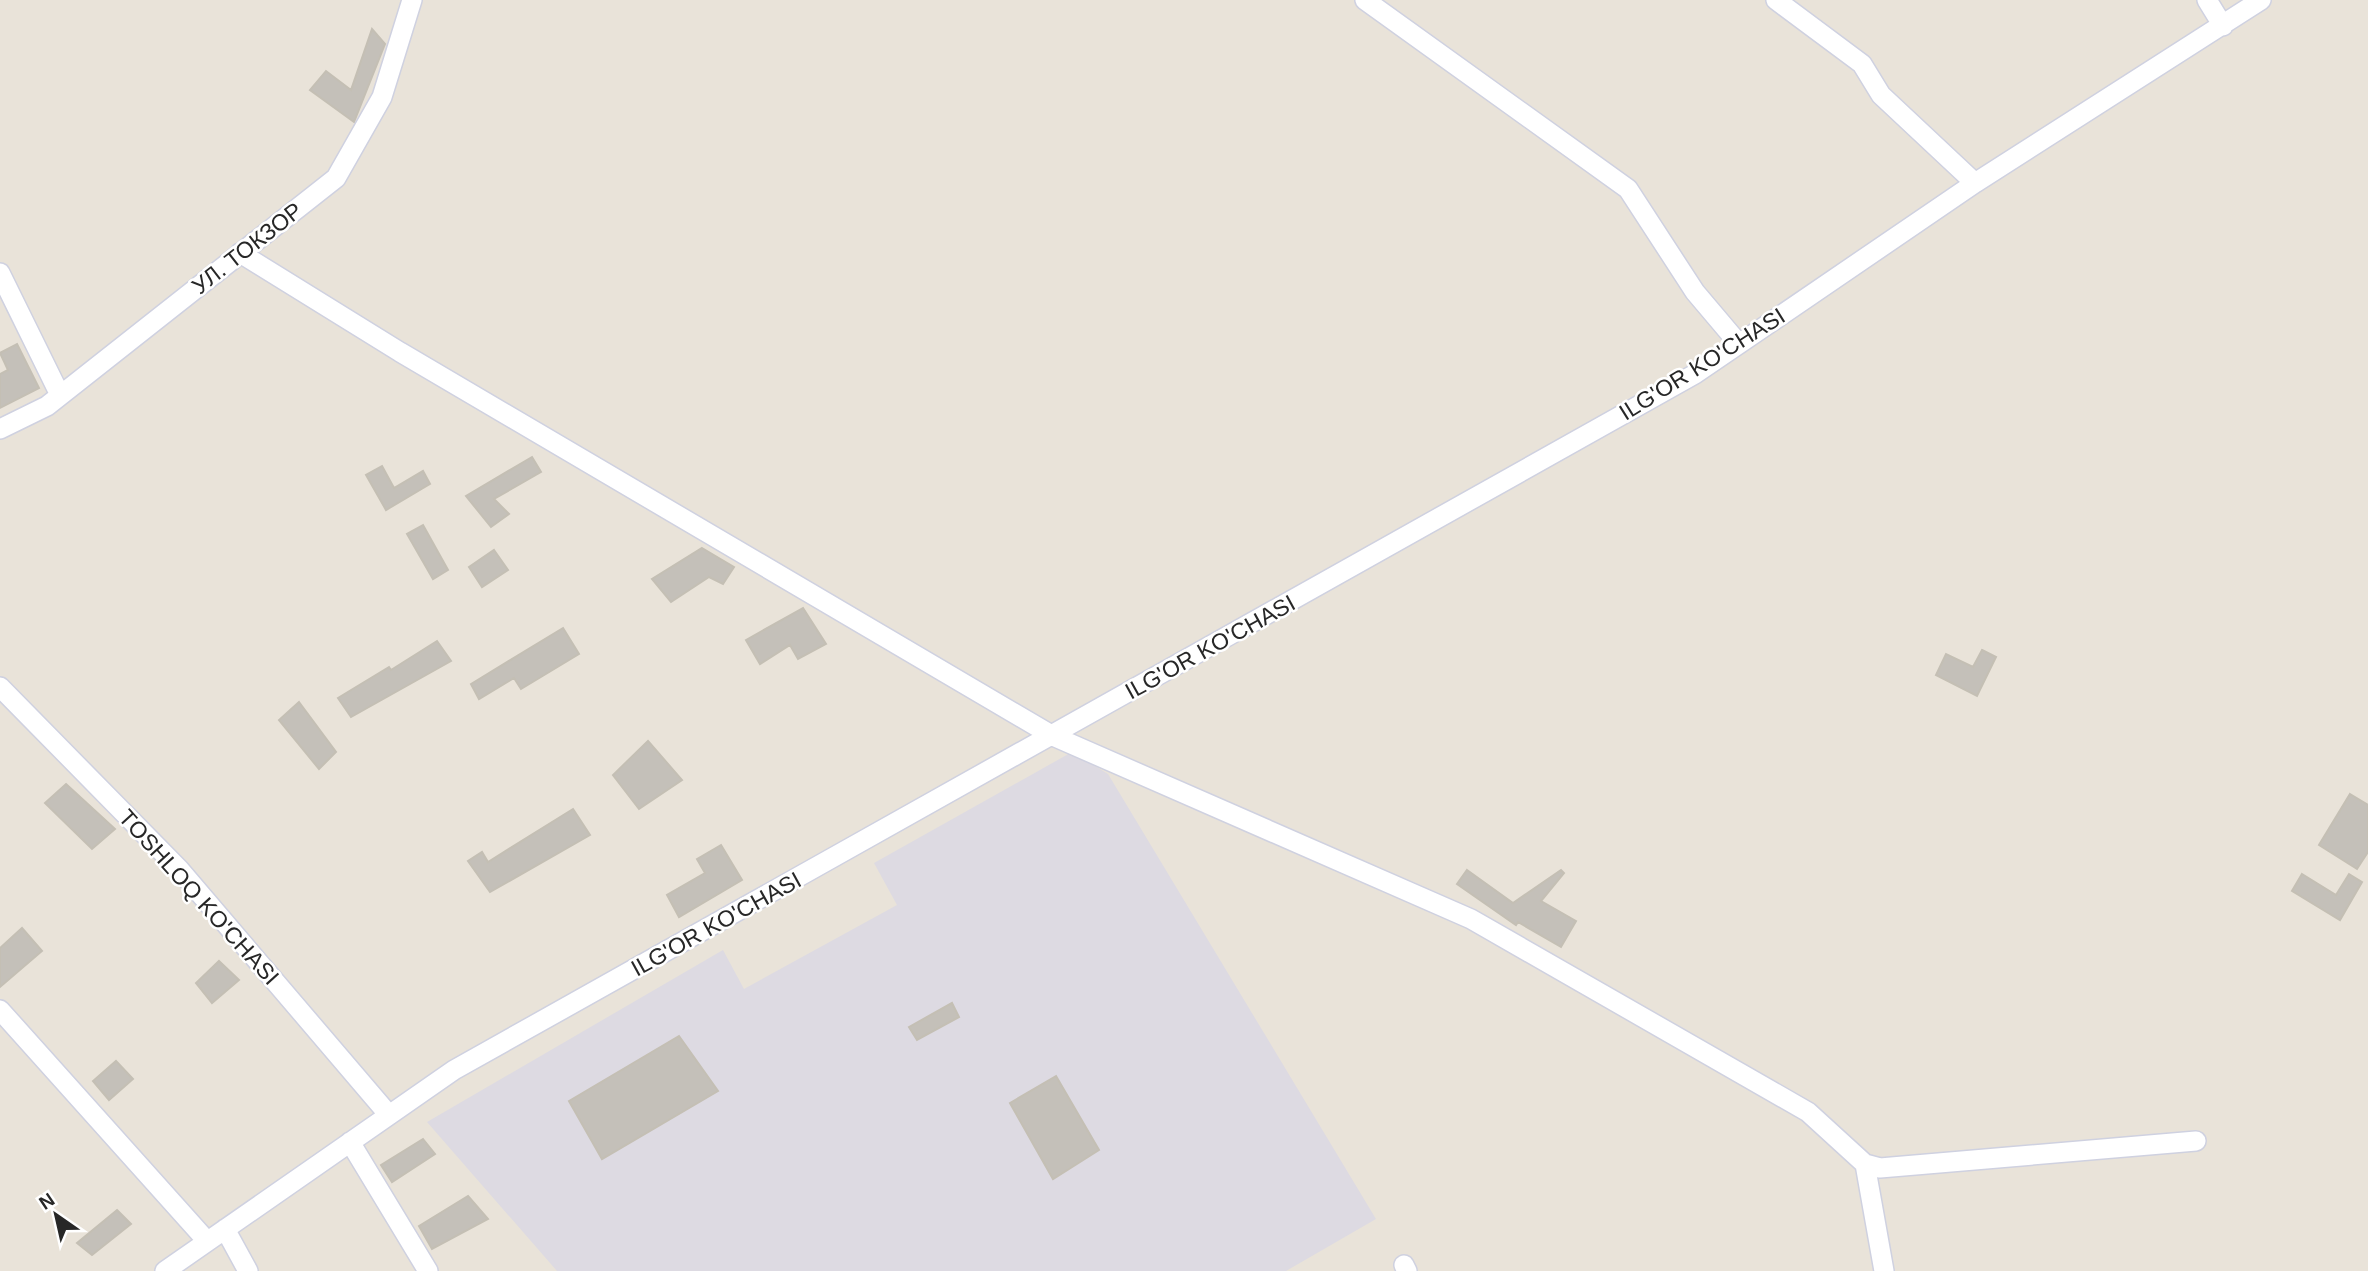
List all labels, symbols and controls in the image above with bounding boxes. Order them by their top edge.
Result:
street label: УЛ. ТОКЗОР [187,197,307,299]
street label: ILG'OR KO'CHASI [1614,303,1790,425]
street label: ILG'OR KO'CHASI [1120,590,1300,704]
street label: TOSHLOQ KO'CHASI [114,804,284,990]
street label: ILG'OR KO'CHASI [626,867,806,981]
north arrow [21,1180,91,1250]
text: N [35,1189,58,1214]

